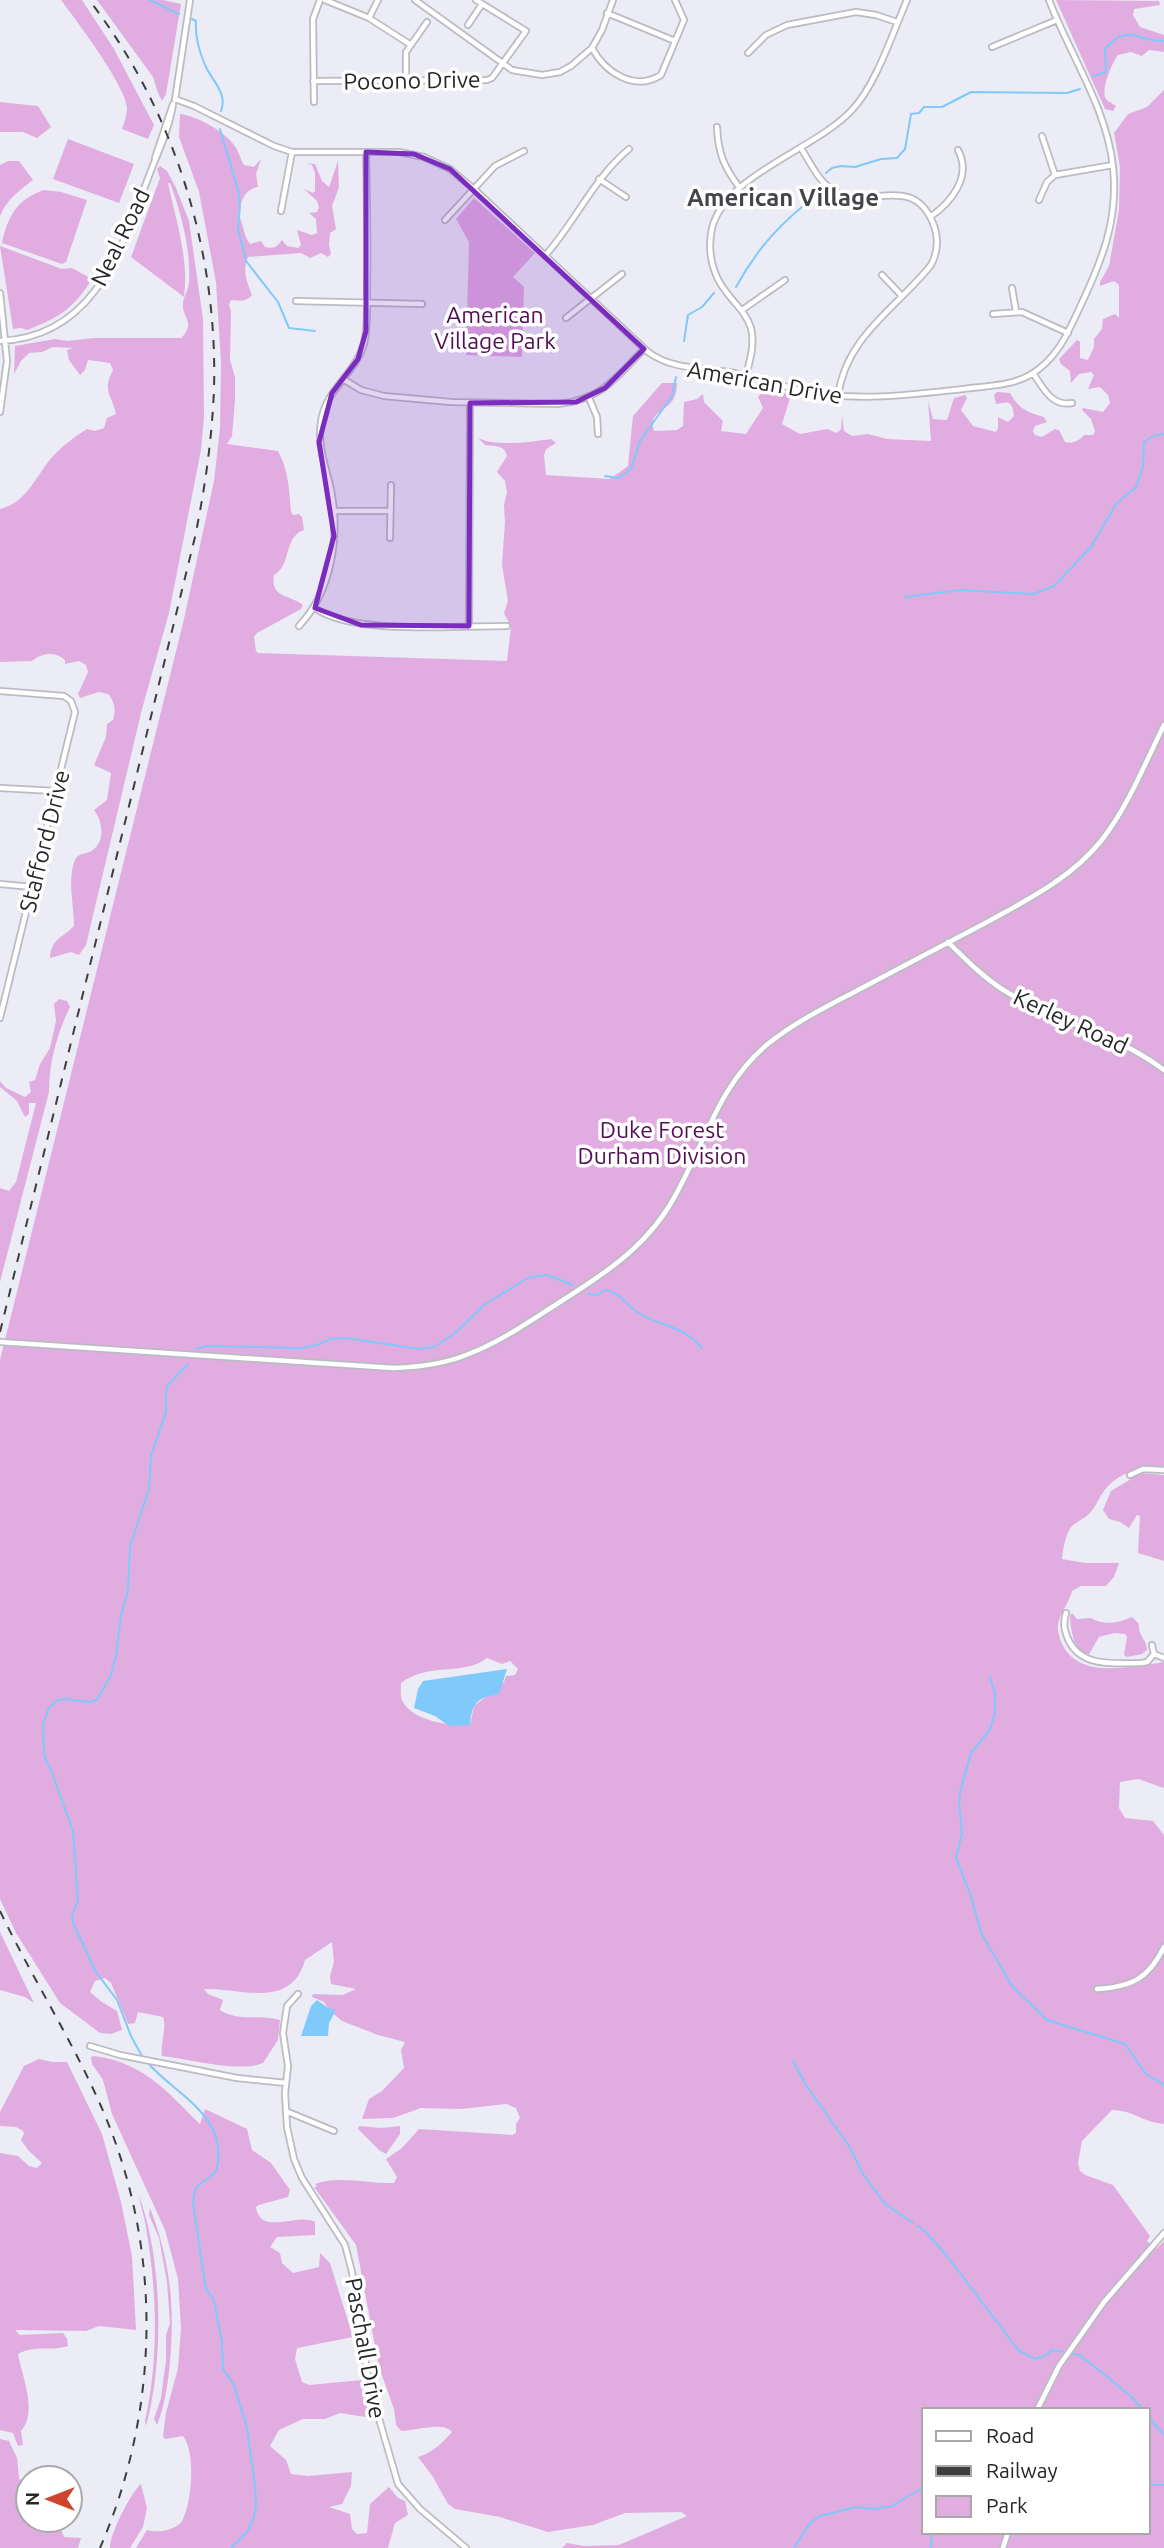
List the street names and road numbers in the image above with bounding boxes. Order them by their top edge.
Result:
street label: Pocono Drive [343,66,481,94]
street label: Neal Road [86,184,154,290]
street label: American Drive [686,356,844,408]
street label: Stafford Drive [14,767,74,915]
street label: Kerley Road [1010,984,1132,1058]
street label: Paschall Drive [341,2276,391,2420]

